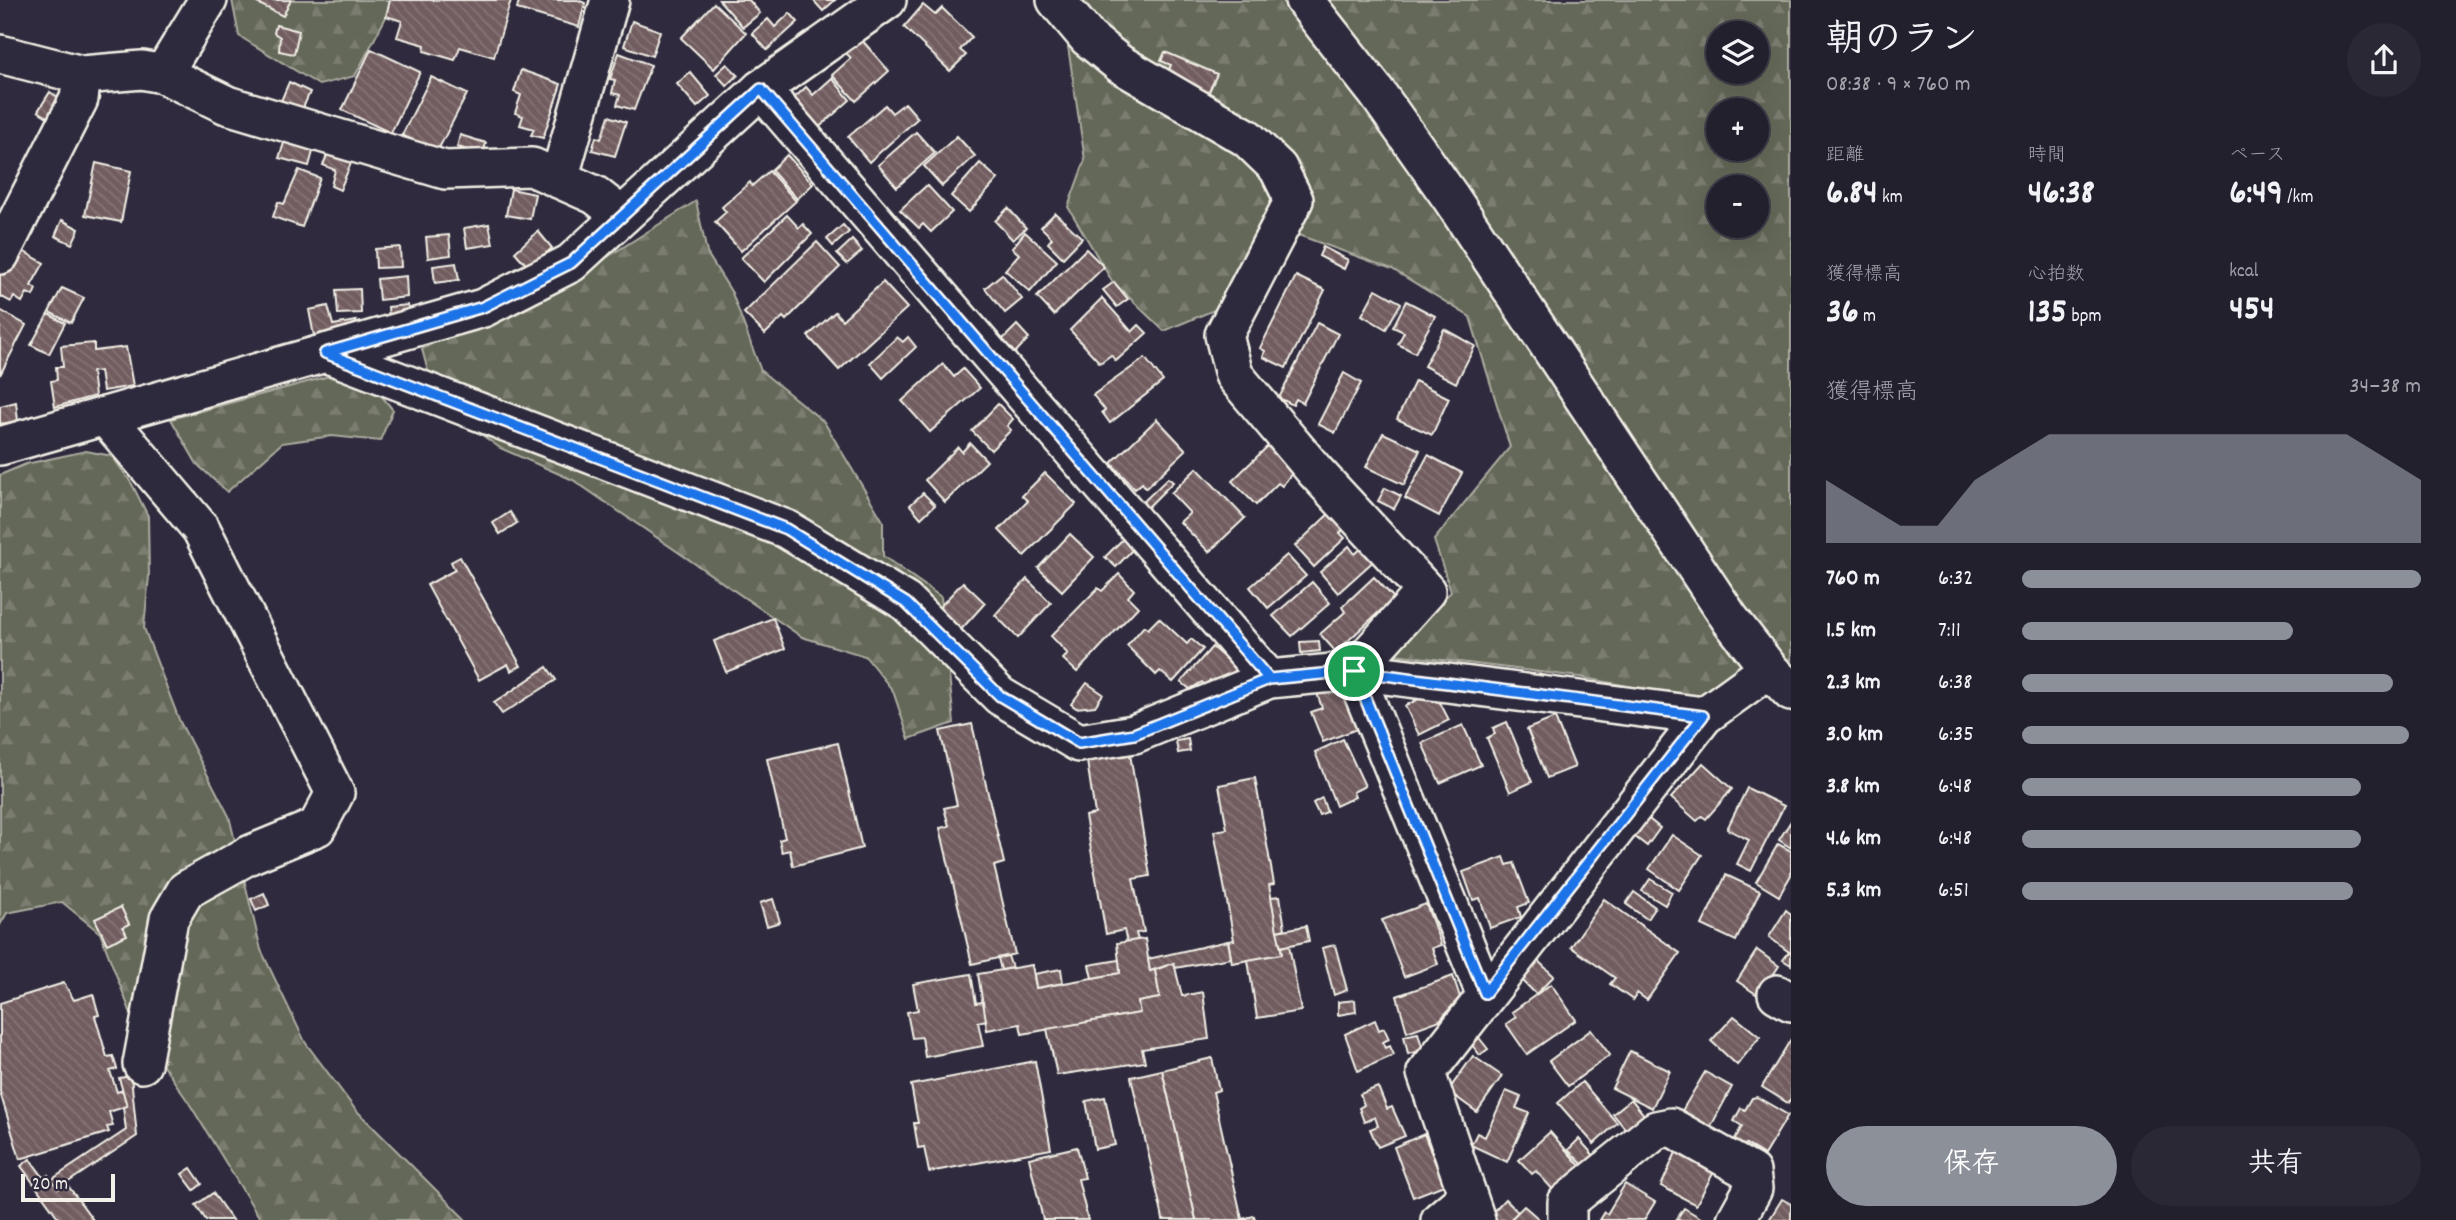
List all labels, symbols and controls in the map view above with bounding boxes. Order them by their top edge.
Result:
text: 朝のラン [1826,15,1978,70]
map controls [1706,21,1769,238]
button: layers [1706,21,1769,84]
button: share [2347,23,2421,97]
text: 08:38 · 9 × 760 m [1826,69,1971,102]
button: + [1706,98,1769,161]
text: 距離 [1826,143,1864,170]
text: 時間 [2028,143,2066,170]
text: ペース [2229,143,2285,170]
text: 6.84 [1826,170,1878,220]
text: 46:38 [2028,170,2095,220]
text: 6:49 [2229,170,2283,220]
button: − [1706,175,1769,238]
text: km [1878,185,1903,212]
text: /km [2283,185,2313,212]
text: kcal [2229,259,2258,286]
text: 獲得標高 [1826,262,1902,289]
text: 心拍数 [2028,262,2085,289]
text: 454 [2229,286,2275,336]
text: 36 [1826,289,1859,339]
text: 135 [2028,289,2067,339]
text: m [1859,304,1876,331]
text: bpm [2067,304,2101,331]
text: 34–38 m [2349,371,2421,404]
text: 獲得標高 [1826,377,1918,410]
text: 760 m [1826,563,1880,596]
text: 6:32 [1938,563,1973,596]
text: 1.5 km [1826,615,1876,648]
text: 7:11 [1938,615,1961,648]
pin [1324,641,1384,701]
icon: arrive [1335,652,1373,690]
text: 2.3 km [1826,667,1881,700]
text: 6:38 [1938,667,1973,700]
text: 3.0 km [1826,719,1883,752]
text: 6:35 [1938,719,1974,752]
text: 3.8 km [1826,771,1880,804]
text: 6:48 [1938,771,1972,804]
text: 4.6 km [1826,823,1881,856]
text: 6:48 [1938,823,1972,856]
text: 5.3 km [1826,875,1881,908]
text: 6:51 [1938,875,1969,908]
button: 保存 [1826,1126,2117,1206]
button: 共有 [2131,1126,2421,1206]
scale bar [21,1171,116,1203]
text: 20 m [32,1172,68,1199]

